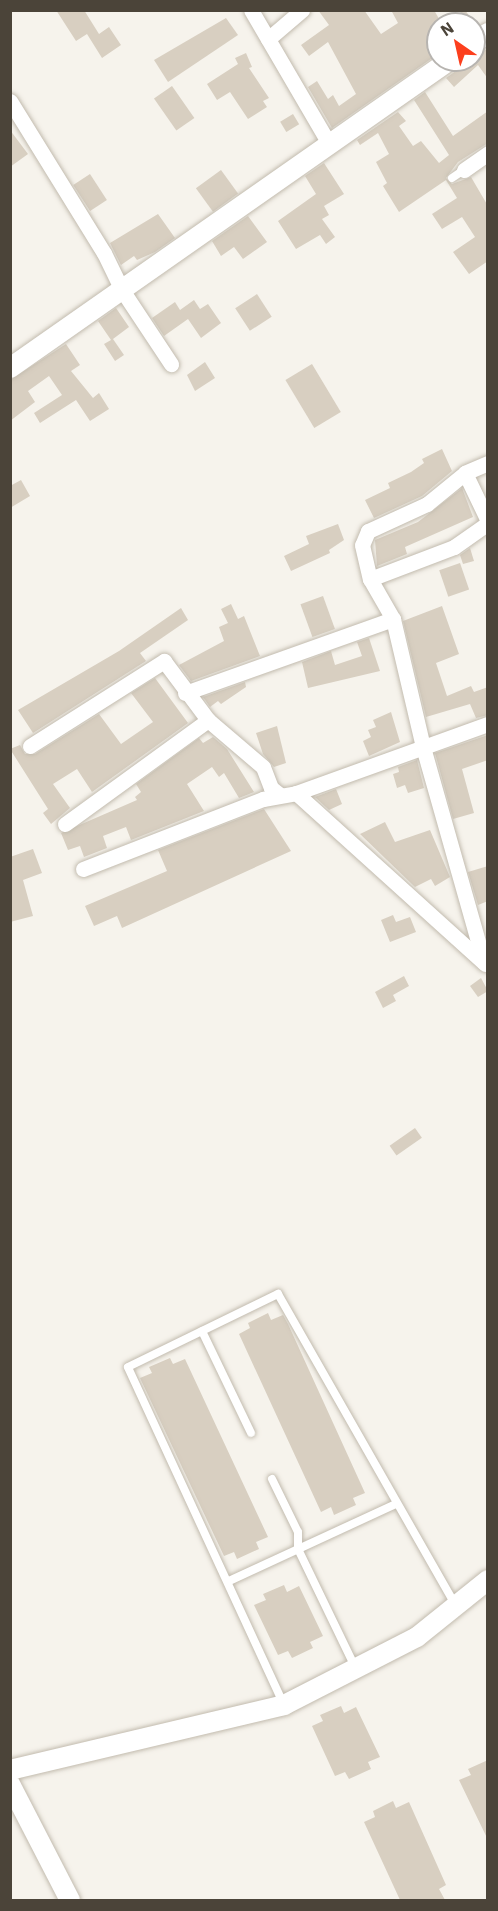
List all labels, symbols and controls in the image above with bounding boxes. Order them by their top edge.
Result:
north arrow [426,12,486,72]
text: N [437,17,457,40]

